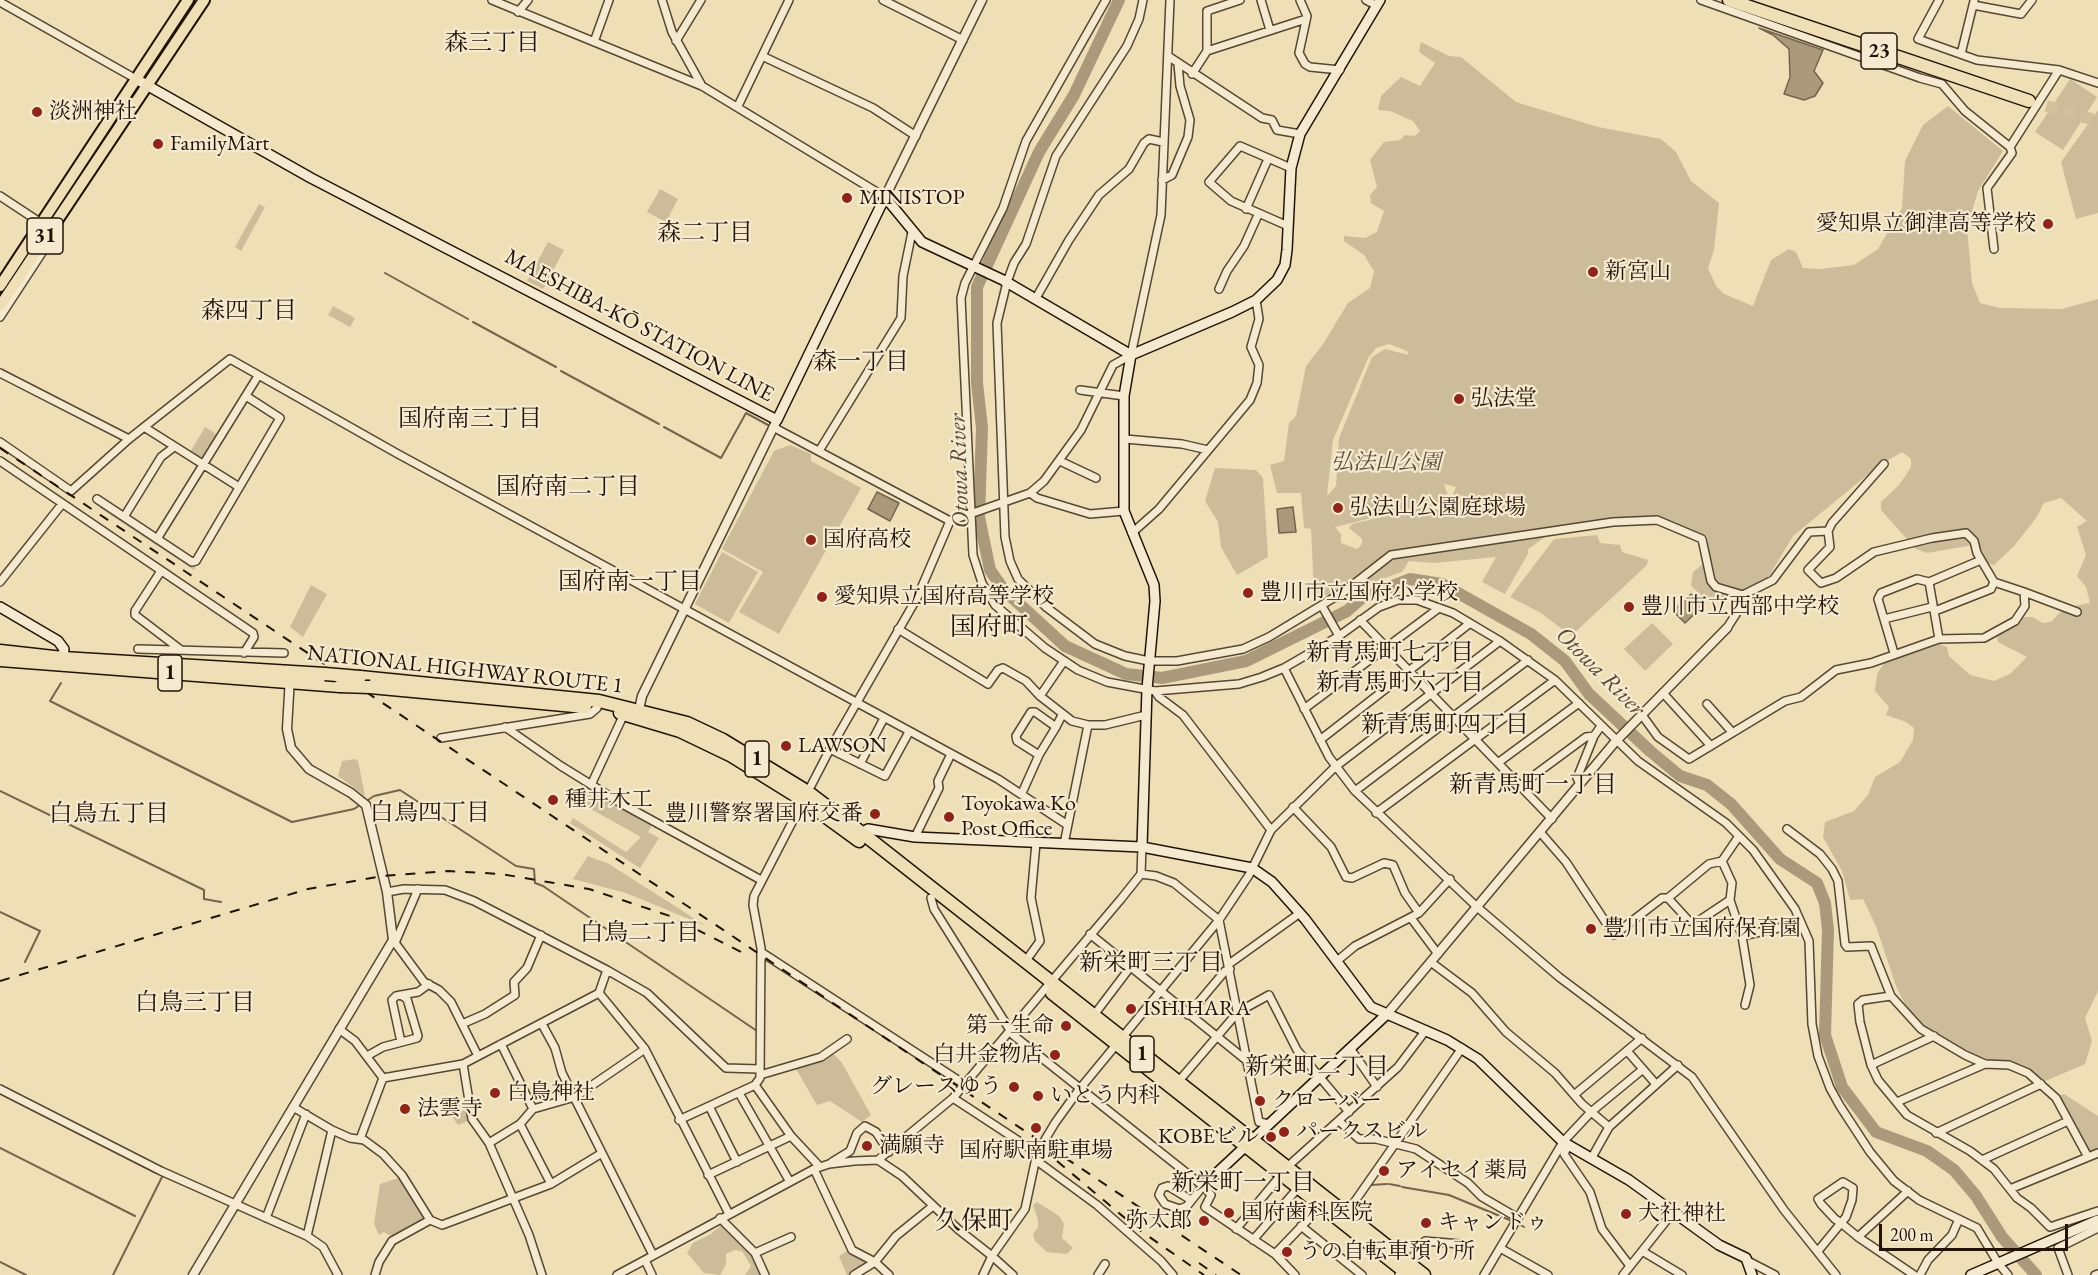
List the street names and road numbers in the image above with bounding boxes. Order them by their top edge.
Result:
road number: 23 [1861,33,1897,69]
road number: 31 [27,218,63,254]
street label: MAESHIBA-KŌ STATION LINE [500,244,778,408]
street label: NATIONAL HIGHWAY ROUTE 1 [306,640,624,700]
road number: 1 [158,655,182,691]
road number: 1 [745,741,769,777]
road number: 1 [1130,1036,1154,1072]

